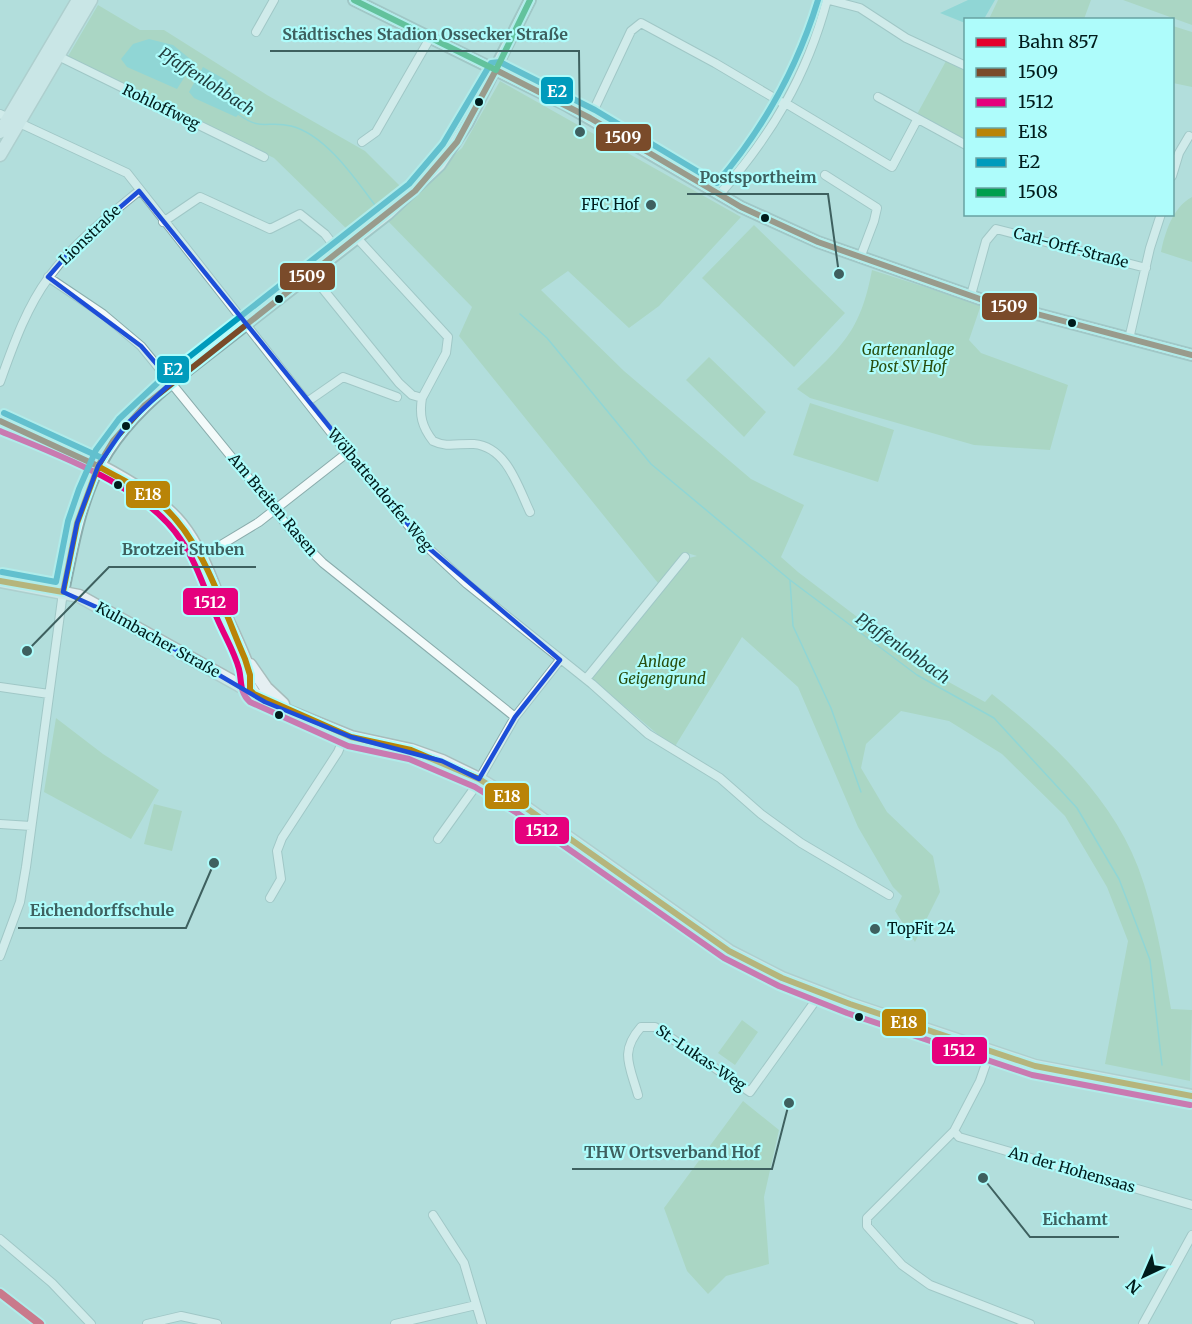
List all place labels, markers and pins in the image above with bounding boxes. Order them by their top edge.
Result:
callout: Städtisches Stadion Ossecker Straße [270,17,579,51]
unlabelled marker [473,96,485,108]
callout: Postsportheim [687,160,828,194]
place label: FFC Hof [581,195,640,214]
marker: FFC Hof [644,198,658,212]
unlabelled marker [759,212,771,224]
unlabelled marker [273,293,285,305]
unlabelled marker [1066,317,1078,329]
unlabelled marker [120,420,132,432]
unlabelled marker [112,479,124,491]
callout: Brotzeit Stuben [109,533,256,567]
unlabelled marker [273,709,285,721]
callout: Eichendorffschule [18,894,186,928]
place label: TopFit 24 [887,919,955,938]
marker: TopFit 24 [868,922,882,936]
unlabelled marker [853,1011,865,1023]
callout: THW Ortsverband Hof [572,1135,772,1169]
callout: Eichamt [1030,1203,1119,1237]

